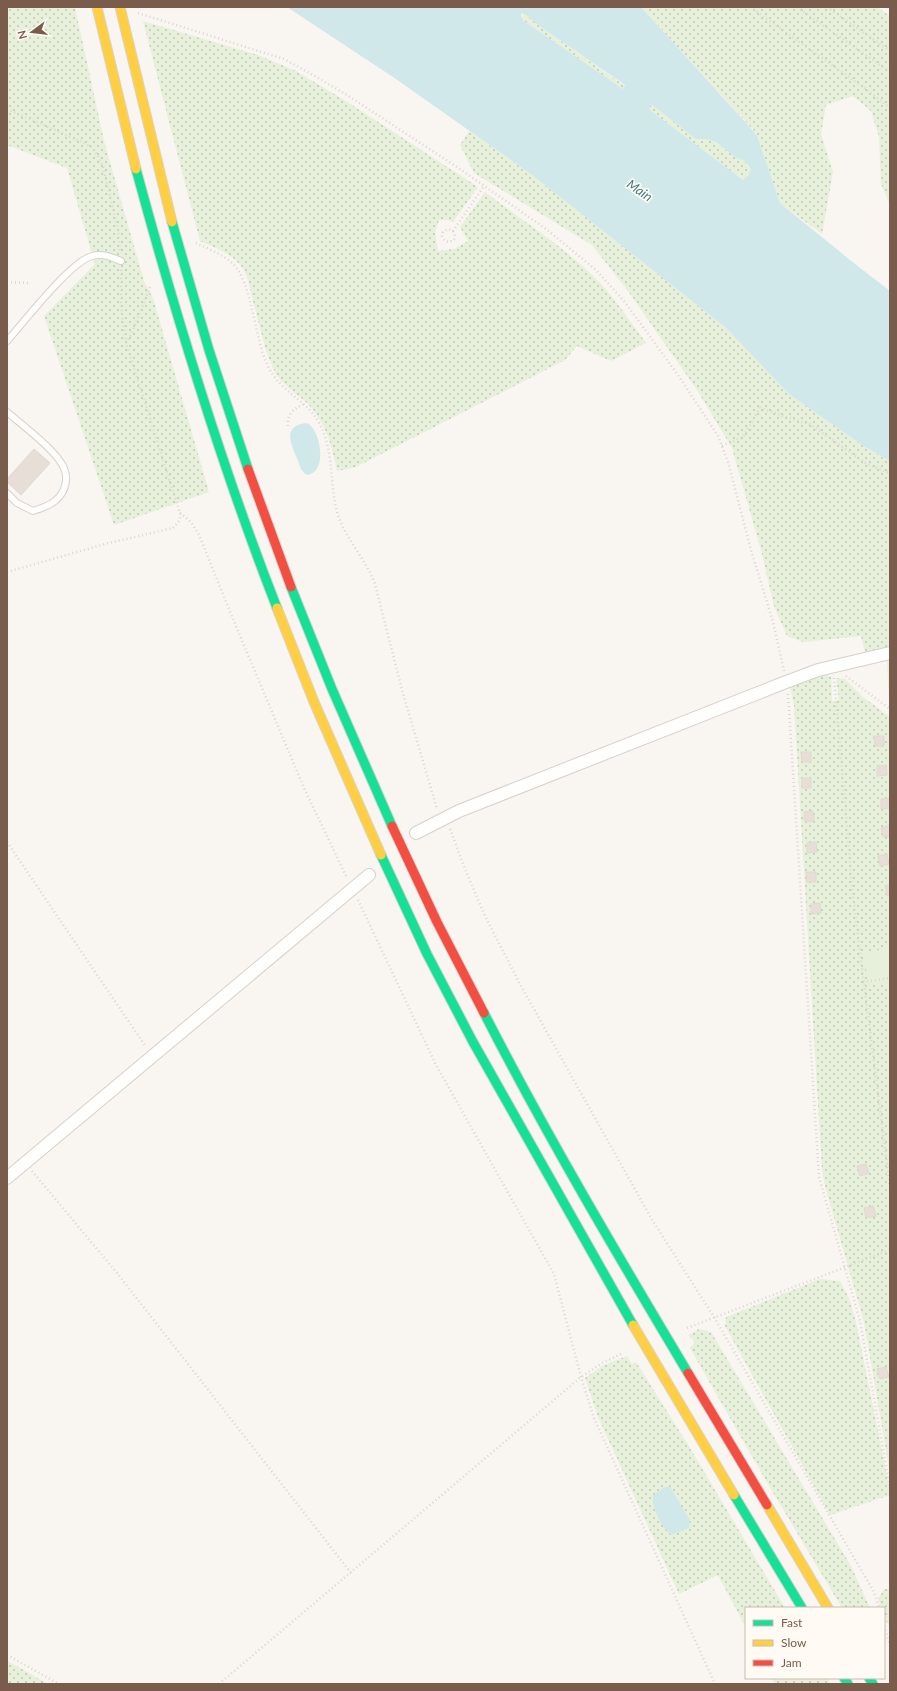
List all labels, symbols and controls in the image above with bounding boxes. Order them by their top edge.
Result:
north arrow [12,12,52,52]
text: N [14,29,29,40]
water label: Main [624,176,656,205]
legend [745,1607,885,1679]
text: Fast [781,1615,803,1630]
text: Slow [781,1635,807,1650]
text: Jam [781,1655,802,1670]

